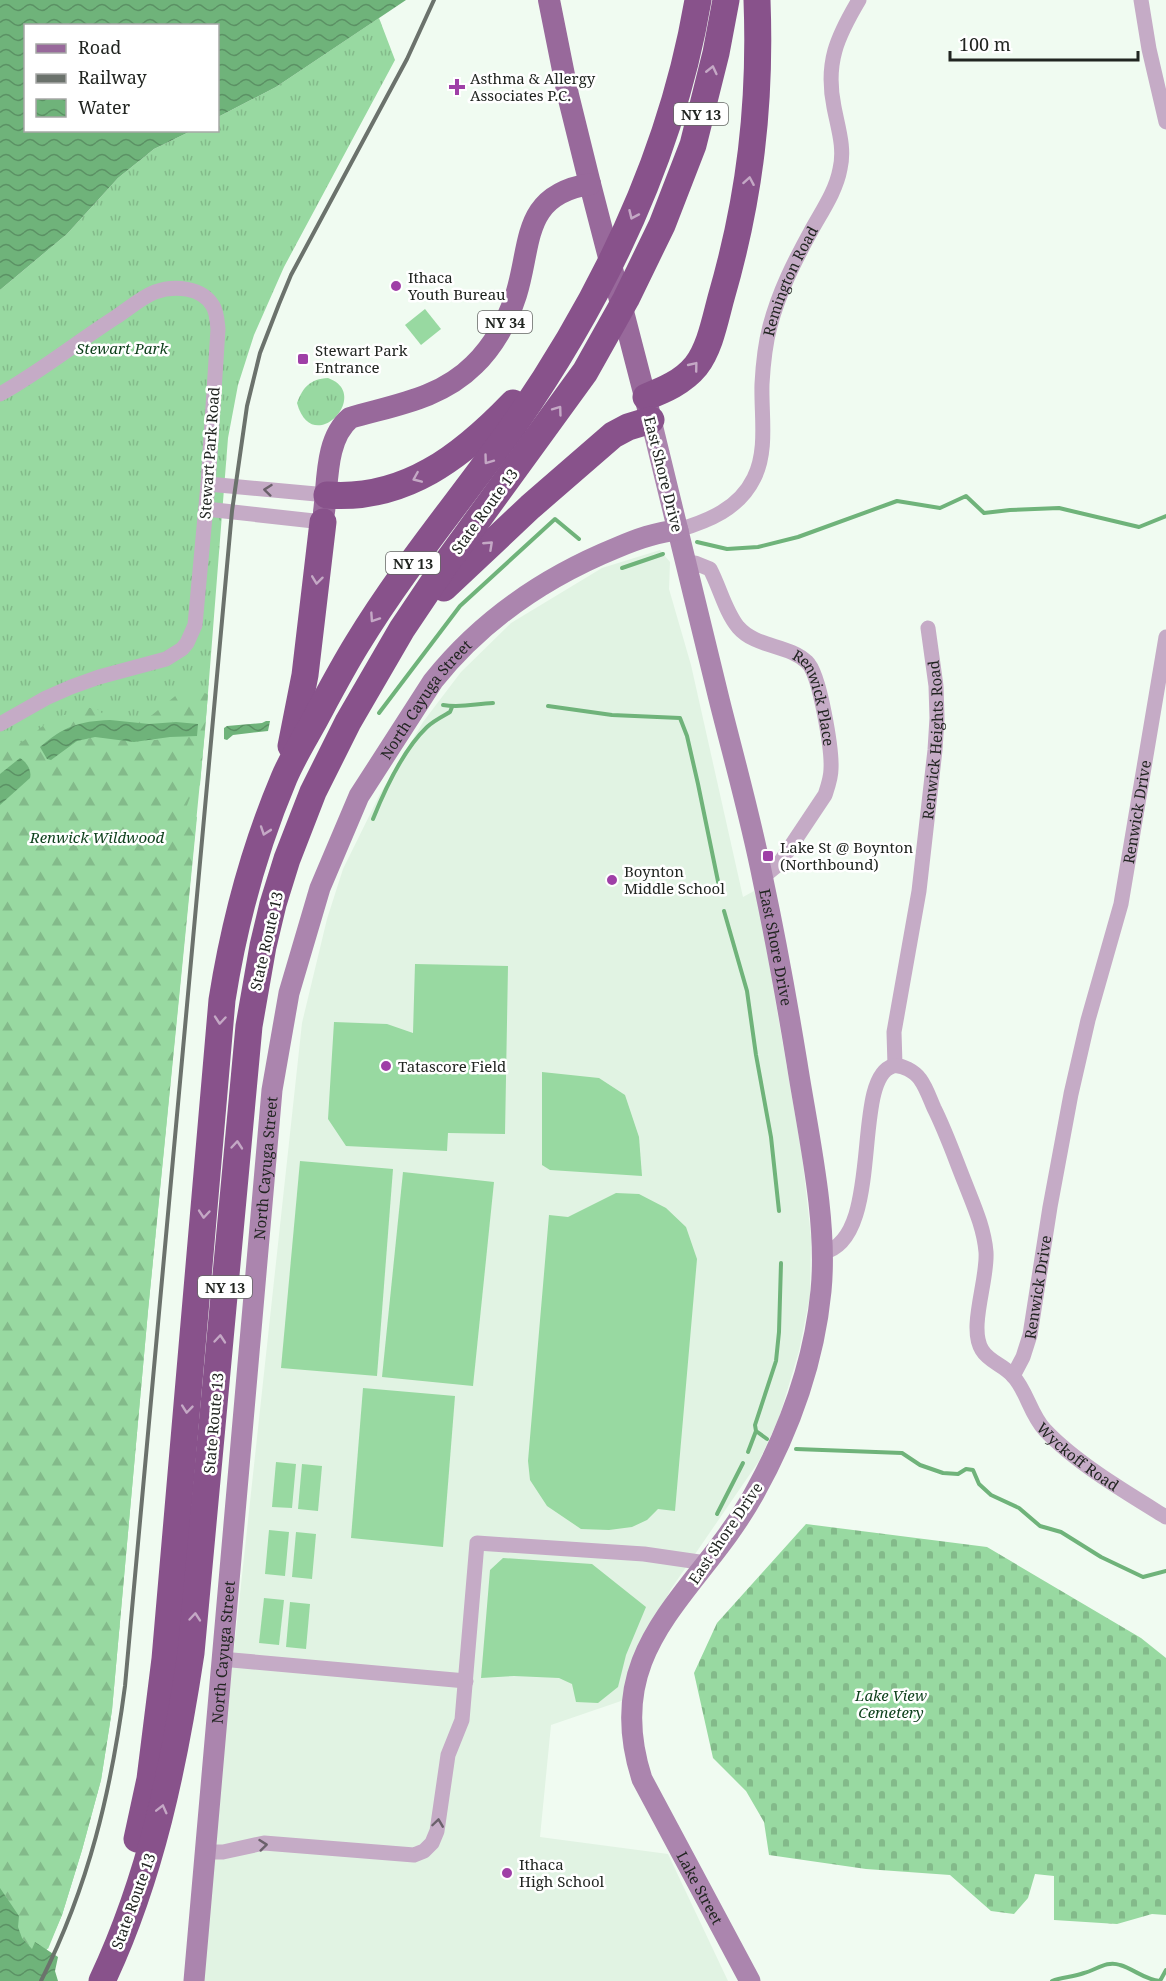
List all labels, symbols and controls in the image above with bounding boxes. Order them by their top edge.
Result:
legend [24,24,219,132]
scale bar [950,24,1138,62]
text: 100 m [959,32,1011,56]
text: Road [78,35,121,59]
text: Railway [78,65,148,89]
one-way arrow [705,65,718,75]
place label: Asthma & Allergy Associates P.C. [470,68,596,105]
marker: Asthma & Allergy Associates P.C. [448,78,466,96]
text: Water [78,95,131,119]
road number: NY 13 [674,103,728,125]
one-way arrow [742,176,754,185]
one-way arrow [629,208,641,219]
street label: Remington Road [758,222,822,338]
place label: Ithaca Youth Bureau [407,267,506,304]
marker: Ithaca Youth Bureau [389,279,403,293]
road number: NY 34 [478,311,532,333]
park label: Stewart Park [76,338,168,358]
place label: Stewart Park Entrance [315,340,408,377]
marker: Stewart Park Entrance [296,352,310,366]
one-way arrow [687,362,698,373]
street label: Stewart Park Road [194,386,224,520]
one-way arrow [550,406,561,417]
street label: East Shore Drive [640,414,688,534]
one-way arrow [484,453,495,464]
street label: State Route 13 [446,464,522,558]
one-way arrow [412,471,423,483]
one-way arrow [264,484,273,496]
one-way arrow [483,541,493,552]
road number: NY 13 [386,552,440,574]
one-way arrow [311,575,323,584]
one-way arrow [370,611,381,622]
street label: North Cayuga Street [375,635,476,763]
street label: Renwick Place [789,645,839,747]
street label: Renwick Heights Road [917,659,947,821]
street label: Renwick Drive [1118,758,1155,865]
one-way arrow [259,825,272,836]
park label: Renwick Wildwood [29,827,165,847]
place label: Lake St @ Boynton (Northbound) [780,837,913,874]
marker: Lake St @ Boynton (Northbound) [761,849,775,863]
place label: Boynton Middle School [624,861,725,898]
marker: Boynton Middle School [605,873,619,887]
street label: East Shore Drive [755,887,797,1007]
street label: State Route 13 [245,889,287,993]
one-way arrow [214,1015,227,1025]
place label: Tatascore Field [398,1056,506,1076]
marker: Tatascore Field [379,1059,393,1073]
street label: North Cayuga Street [249,1096,281,1241]
one-way arrow [230,1141,243,1150]
one-way arrow [198,1210,211,1219]
street label: Renwick Drive [1020,1234,1055,1341]
road number: NY 13 [198,1276,252,1298]
one-way arrow [213,1335,226,1344]
street label: State Route 13 [199,1372,227,1474]
one-way arrow [181,1404,194,1413]
street label: Wyckoff Road [1033,1418,1123,1495]
street label: East Shore Drive [684,1478,766,1588]
street label: North Cayuga Street [207,1580,239,1725]
one-way arrow [188,1613,201,1622]
park label: Lake View Cemetery [854,1685,927,1722]
one-way arrow [155,1805,168,1815]
one-way arrow [431,1819,443,1828]
one-way arrow [258,1839,267,1852]
street label: Lake Street [672,1848,728,1928]
street label: State Route 13 [106,1850,160,1952]
place label: Ithaca High School [519,1854,605,1891]
marker: Ithaca High School [500,1866,514,1880]

